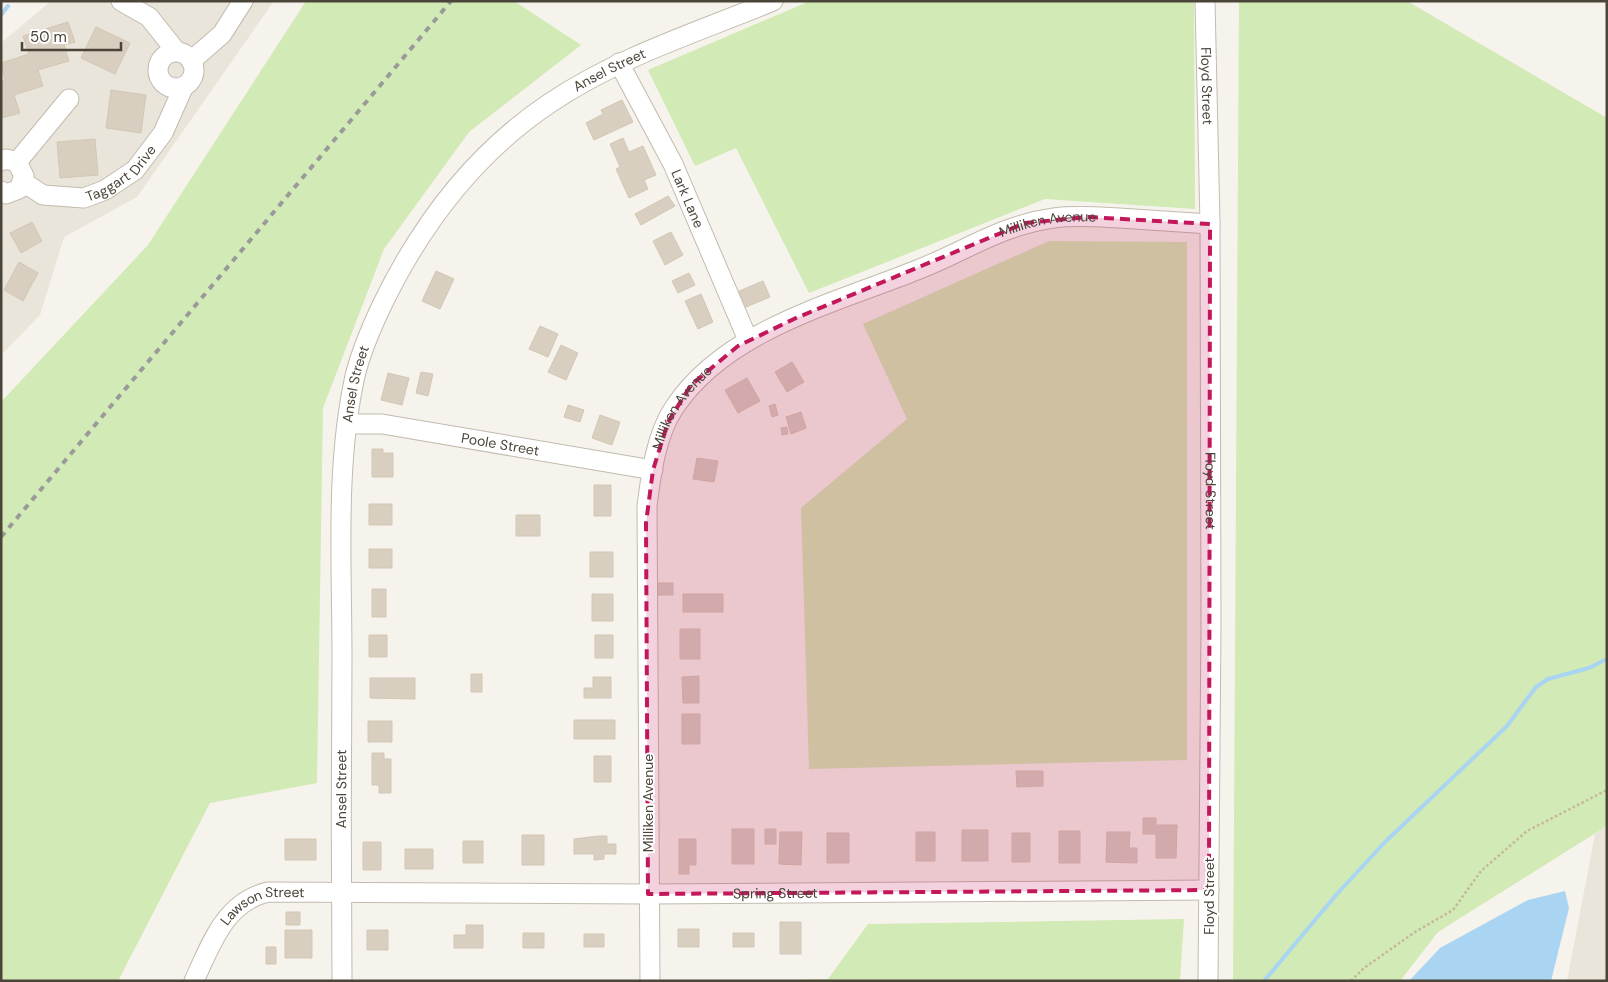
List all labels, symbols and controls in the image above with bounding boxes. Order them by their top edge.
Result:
scale bar [22,20,121,52]
text: 50 m [30,27,67,47]
street label: Ansel Street [570,44,648,96]
street label: Floyd Street [1197,47,1217,125]
street label: Taggart Drive [83,141,160,206]
street label: Lark Lane [667,166,708,231]
street label: Milliken Avenue [997,207,1097,241]
street label: Ansel Street [338,343,373,424]
street label: Milliken Avenue [648,361,716,452]
street label: Poole Street [460,429,541,460]
street label: Floyd Street [1202,452,1220,530]
street label: Ansel Street [332,750,350,828]
street label: Milliken Avenue [639,754,657,852]
street label: Floyd Street [1200,857,1218,935]
street label: Lawson Street [216,883,305,929]
street label: Spring Street [733,884,818,902]

